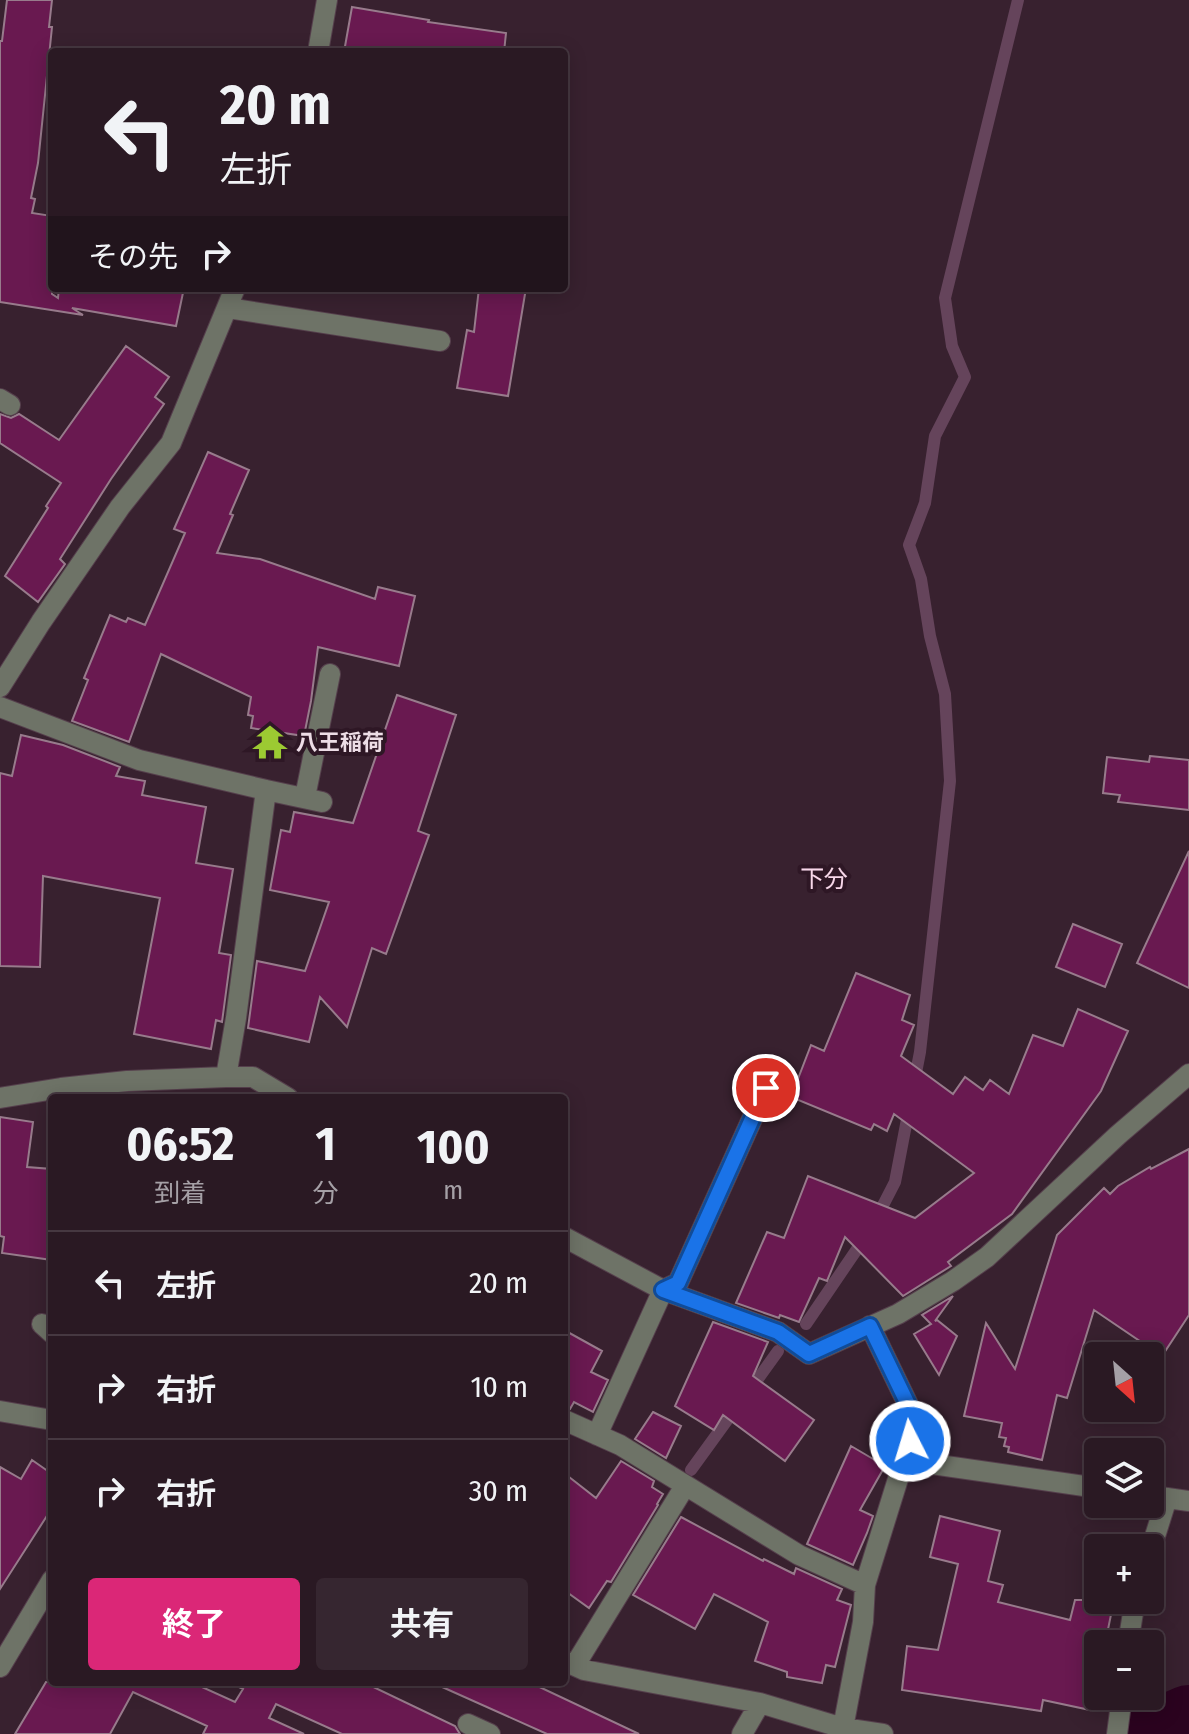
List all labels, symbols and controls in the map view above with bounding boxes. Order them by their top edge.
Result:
text: 20 m [220,72,331,139]
icon: left [88,80,192,184]
text: 左折 [220,148,292,192]
icon: right [194,232,238,276]
text: その先 [88,239,178,275]
temple icon: 八王稲荷 [251,723,289,761]
place label: 八王稲荷 [296,729,384,756]
district label: 下分 [800,865,848,893]
pin [732,1054,800,1122]
icon: arrive [744,1066,788,1110]
text: 06:52 [126,1115,234,1173]
text: 1 [315,1115,336,1173]
text: 100 [417,1118,490,1176]
text: m [443,1175,463,1206]
text: 到着 [154,1178,206,1209]
text: 分 [313,1178,339,1209]
icon: left [88,1261,132,1305]
text: 20 m [469,1265,528,1301]
text: 左折 [156,1268,216,1304]
north arrow [1084,1342,1164,1422]
map controls [1084,1342,1164,1710]
icon: right [88,1365,132,1409]
text: 10 m [471,1369,528,1405]
text: 右折 [156,1372,216,1408]
position arrow [868,1399,952,1483]
button: layers [1084,1438,1164,1518]
icon: right [88,1469,132,1513]
text: 30 m [469,1473,528,1509]
text: 右折 [156,1476,216,1512]
button: + [1084,1534,1164,1614]
button: 終了 [88,1578,300,1670]
button: 共有 [316,1578,528,1670]
button: − [1084,1630,1164,1710]

